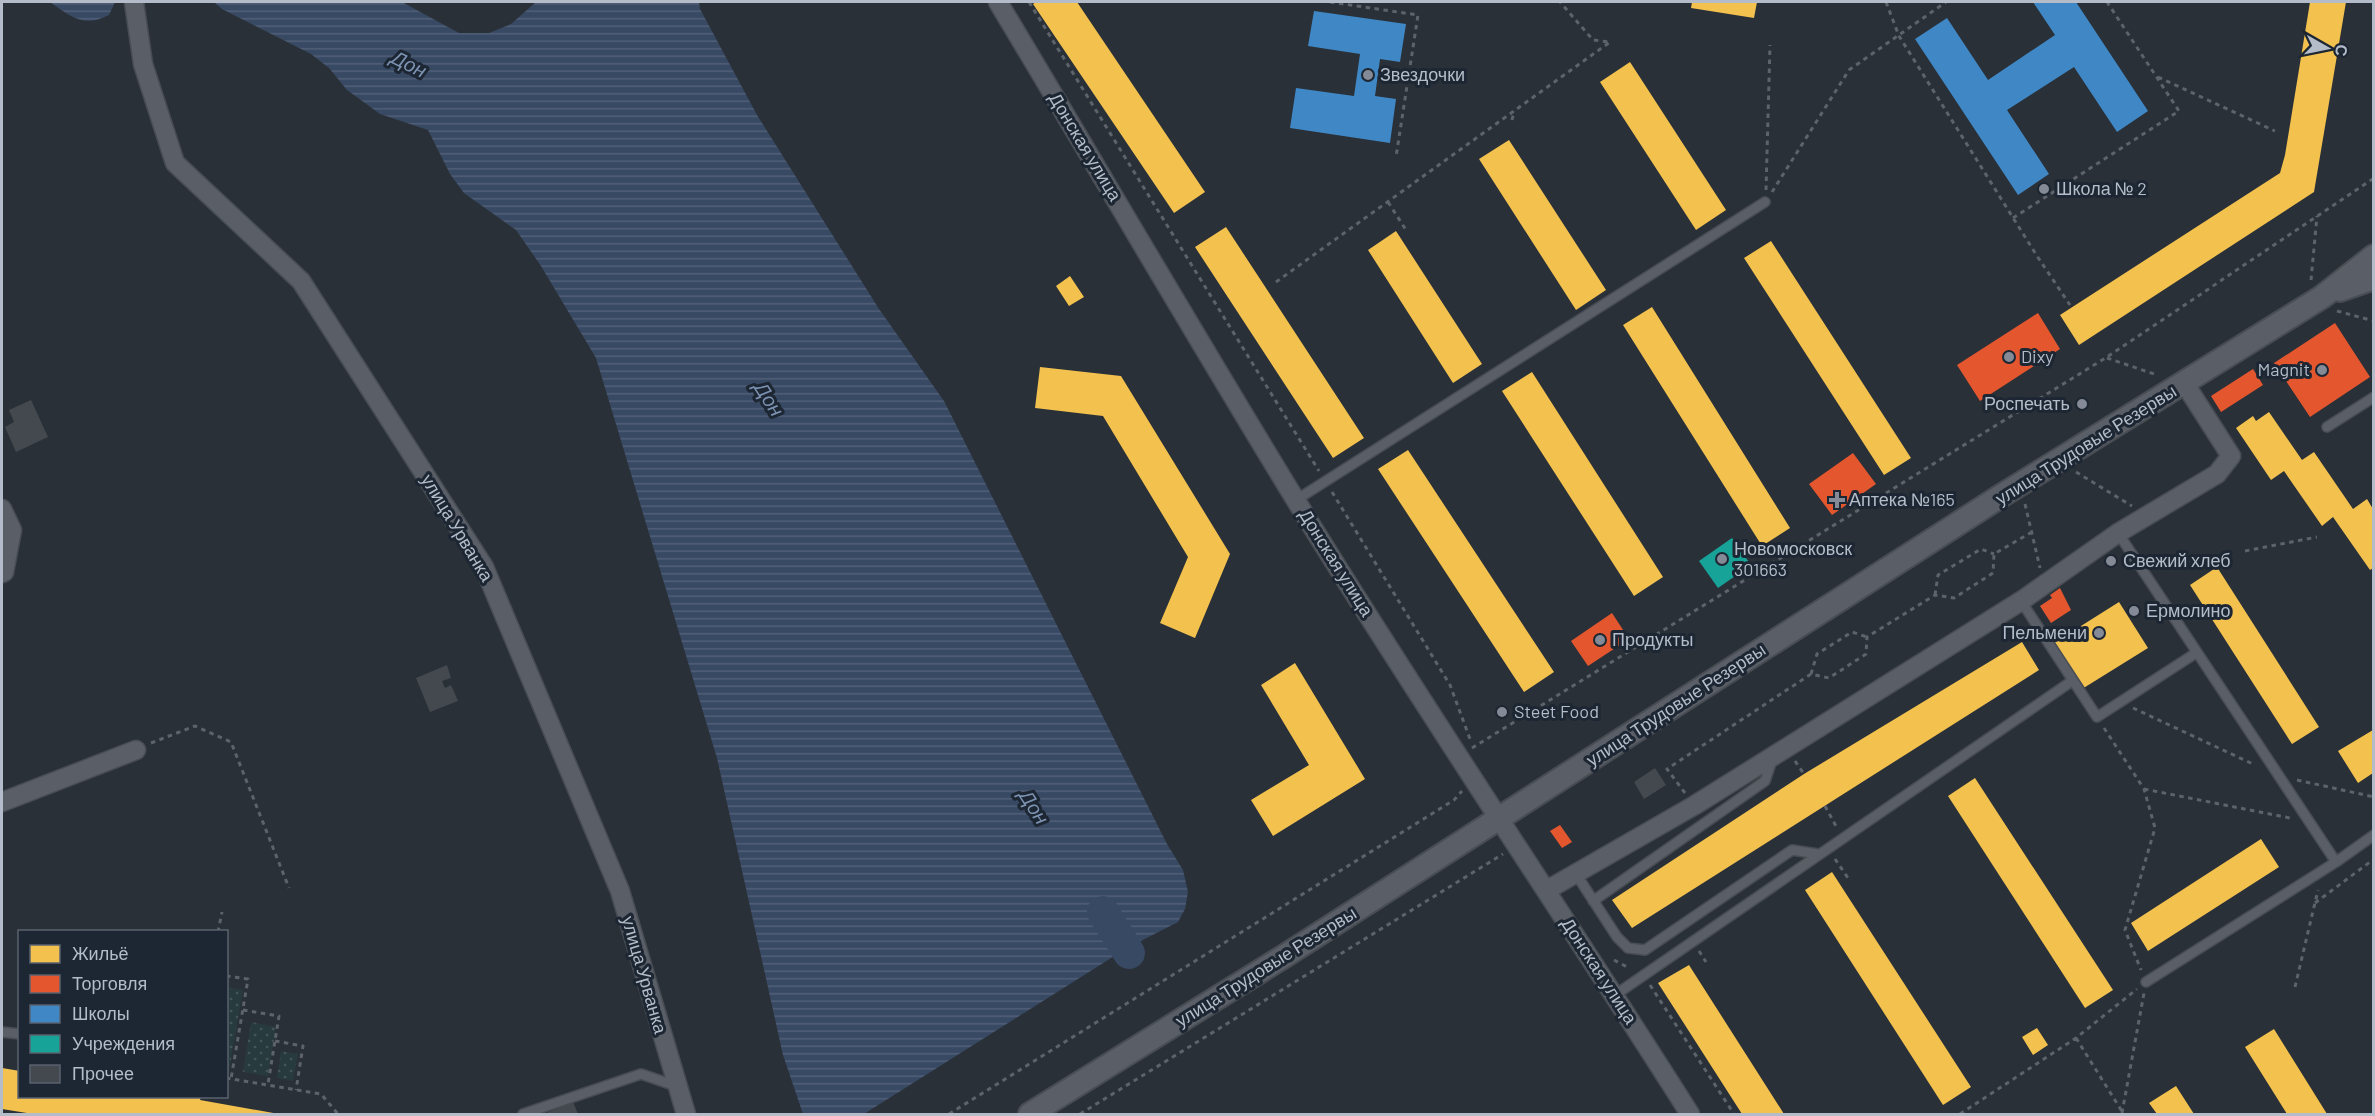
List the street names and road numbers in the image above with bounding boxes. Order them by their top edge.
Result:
street label: Донская улица [1045,88,1127,205]
street label: улица Трудовые Резервы [1991,379,2180,509]
street label: улица Урванка [417,470,499,586]
street label: Донская улица [1295,505,1379,621]
street label: улица Трудовые Резервы [1582,638,1769,770]
street label: улица Трудовые Резервы [1171,901,1360,1031]
street label: улица Урванка [618,913,673,1037]
street label: Донская улица [1557,913,1643,1029]

